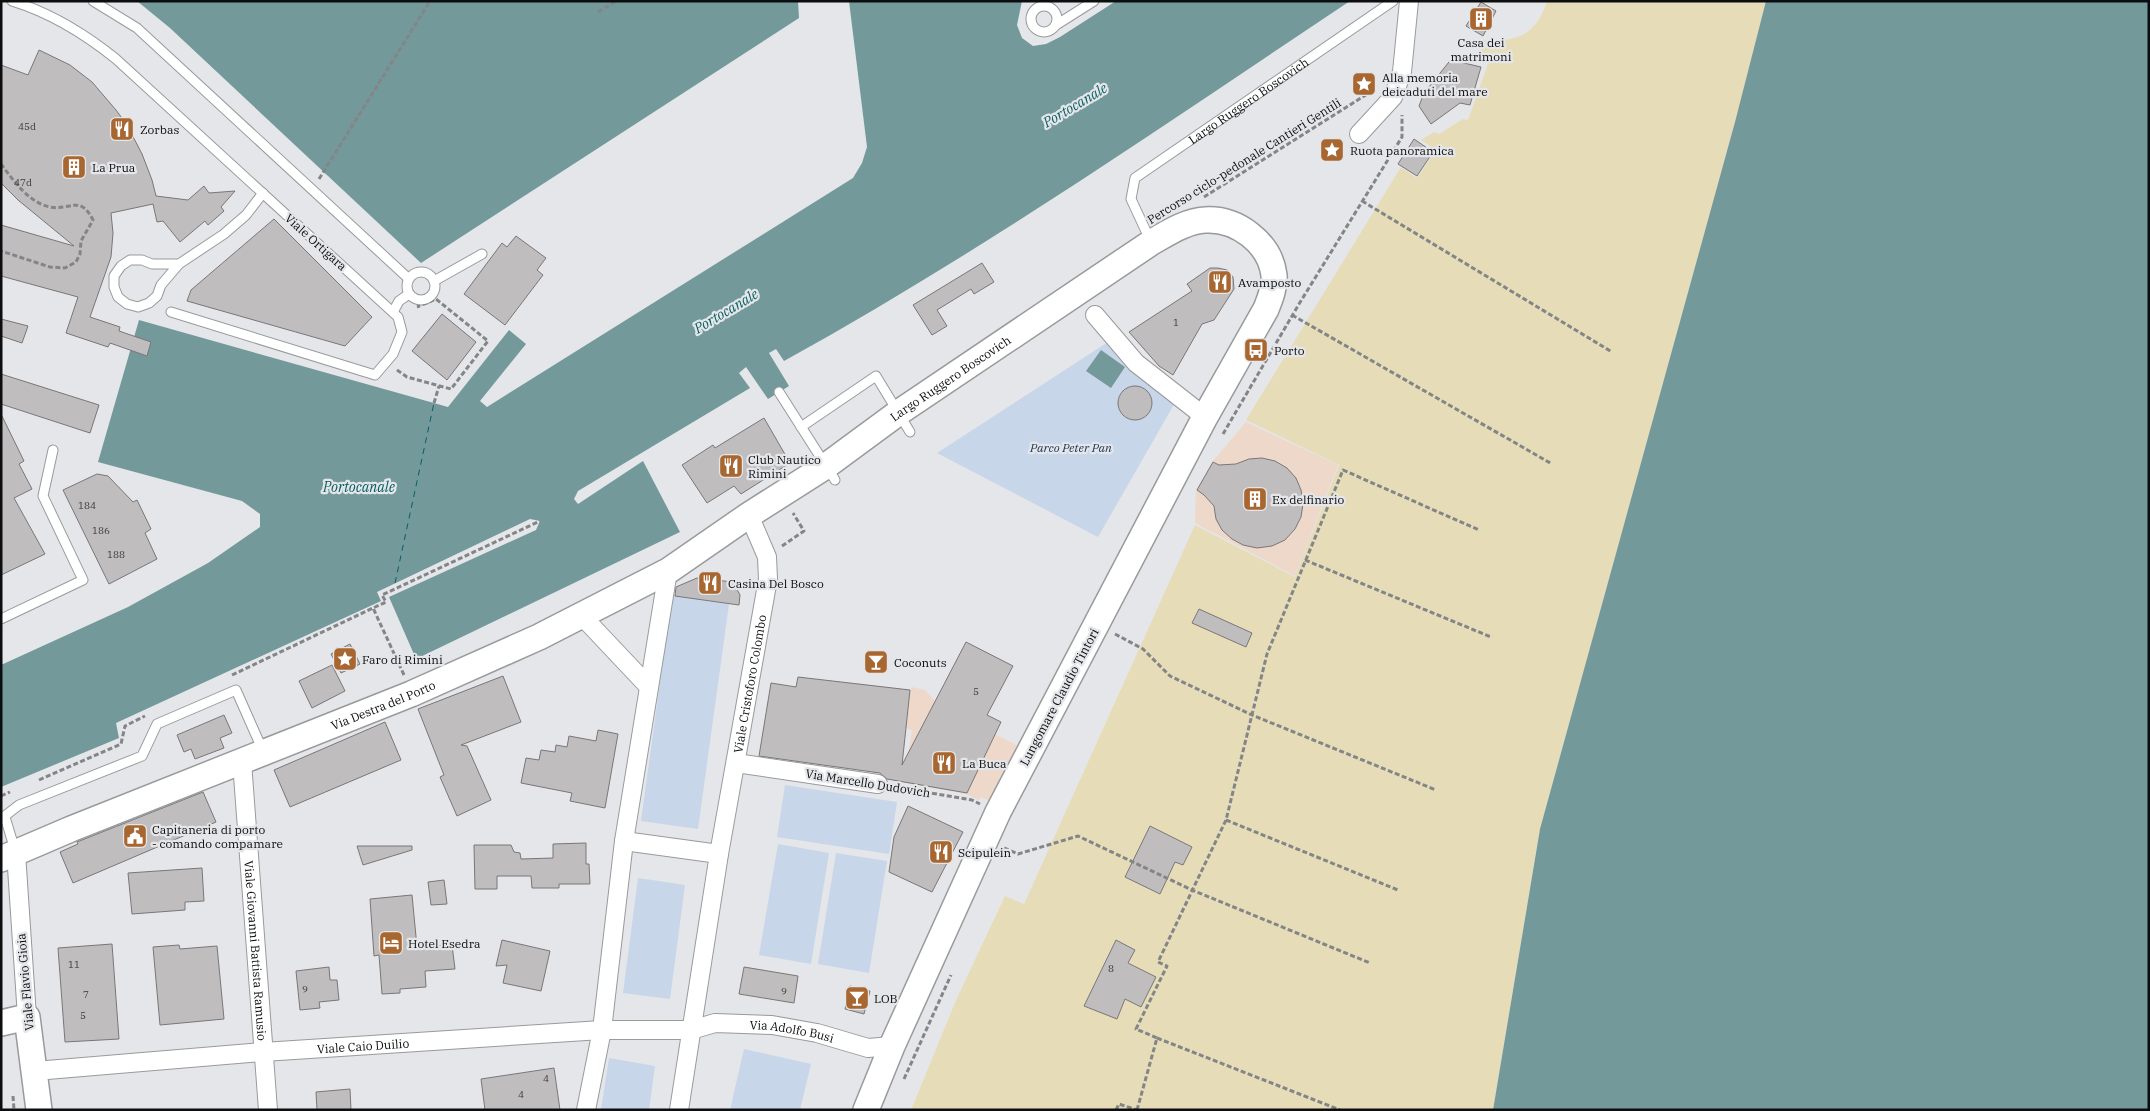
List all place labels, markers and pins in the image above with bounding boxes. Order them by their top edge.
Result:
building icon: Casa dei matrimoni [1468,6,1494,32]
place label: Casa dei matrimoni [1451,35,1512,64]
place label: Alla memoria deicaduti del mare [1382,70,1488,99]
place icon: Alla memoria deicaduti del mare [1351,71,1377,97]
restaurant icon: Zorbas [109,116,135,142]
place label: Zorbas [140,122,180,137]
place icon: Ruota panoramica [1319,137,1345,163]
place label: Ruota panoramica [1350,143,1454,158]
building icon: La Prua [61,154,87,180]
place label: La Prua [92,160,136,175]
restaurant icon: Avamposto [1207,269,1233,295]
place label: Avamposto [1238,275,1301,290]
bus stop icon: Porto [1243,337,1269,363]
place label: Porto [1274,343,1305,358]
place label: Club Nautico Rimini [748,452,821,481]
restaurant icon: Club Nautico Rimini [718,453,744,479]
building icon: Ex delfinario [1242,486,1268,512]
place label: Ex delfinario [1272,492,1344,507]
restaurant icon: Casina Del Bosco [697,570,723,596]
place label: Casina Del Bosco [728,576,824,591]
place icon: Faro di Rimini [332,646,358,672]
bar icon: Coconuts [863,649,889,675]
place label: Faro di Rimini [362,652,443,667]
place label: Coconuts [894,655,947,670]
restaurant icon: La Buca [931,750,957,776]
place label: La Buca [962,756,1007,771]
place label: Capitaneria di porto - comando compamare [152,822,283,851]
public building icon: Capitaneria di porto - comando compamare [122,823,148,849]
restaurant icon: Scipulein [928,839,954,865]
place label: Scipulein [958,845,1012,860]
hotel icon: Hotel Esedra [378,930,404,956]
place label: Hotel Esedra [408,936,481,951]
bar icon: LOB [844,985,870,1011]
place label: LOB [874,991,898,1006]

